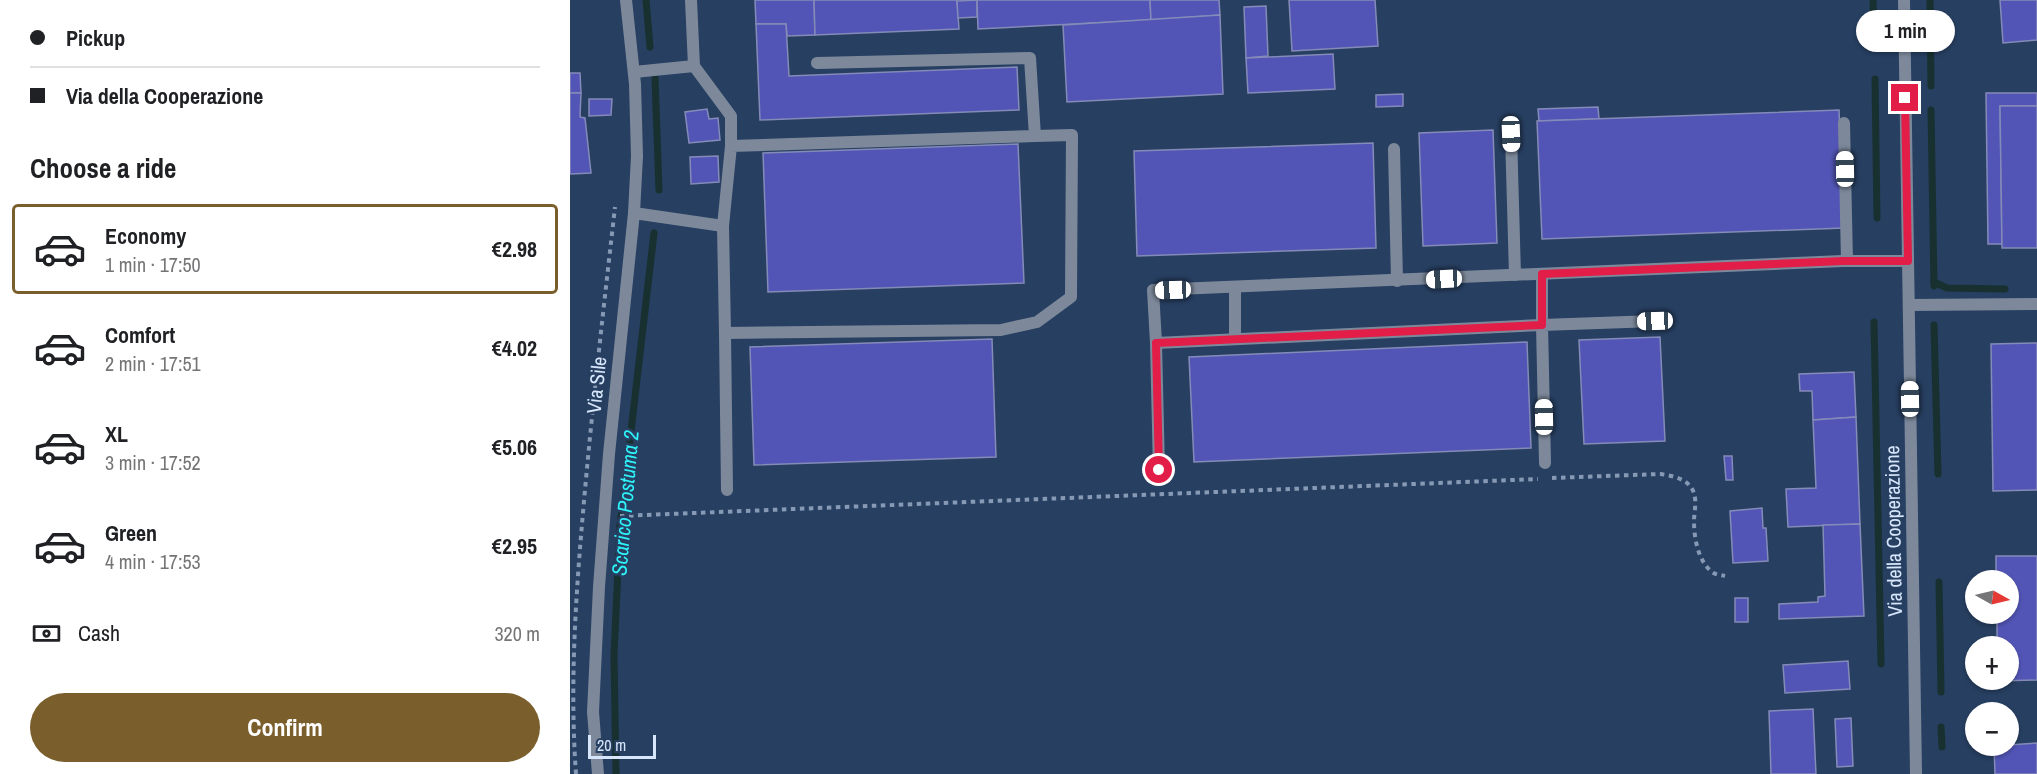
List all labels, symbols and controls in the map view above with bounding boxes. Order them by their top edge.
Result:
callout: 1 min [1856,11,1954,53]
text: 1 min [1884,17,1927,44]
text: Pickup [66,23,125,53]
text: Via della Cooperazione [66,81,263,111]
route end [1891,84,1918,111]
car [1501,116,1521,152]
text: Choose a ride [30,150,176,186]
car [1836,151,1854,187]
text: Economy [105,221,186,251]
icon: car [33,222,87,276]
text: €2.98 [492,234,537,264]
text: 1 min · 17:50 [105,251,201,278]
car [1426,269,1462,289]
car [1155,280,1191,300]
car [1637,311,1673,331]
text: Comfort [105,320,175,350]
icon: car [33,321,87,375]
text: €4.02 [492,333,537,363]
text: 2 min · 17:51 [105,350,201,377]
street label: Via Sile [580,355,612,415]
car [1901,381,1919,417]
car [1535,399,1553,435]
text: XL [105,419,128,449]
icon: car [33,420,87,474]
water label: Scarico Postuma 2 [604,429,646,577]
text: €5.06 [492,432,537,462]
street label: Via della Cooperazione [1878,445,1908,617]
text: 3 min · 17:52 [105,449,201,476]
route start [1145,456,1172,483]
text: Green [105,518,157,548]
icon: car [33,519,87,573]
text: €2.95 [492,531,537,561]
text: 4 min · 17:53 [105,548,201,575]
north arrow [1965,570,2019,624]
map controls [1965,570,2019,756]
icon: cash [30,617,63,650]
text: Cash [78,618,120,648]
text: 320 m [494,620,540,647]
button: + [1965,636,2019,690]
button: Confirm [30,693,540,762]
button: − [1965,702,2019,756]
scale bar [588,732,656,760]
text: 20 m [597,734,626,756]

